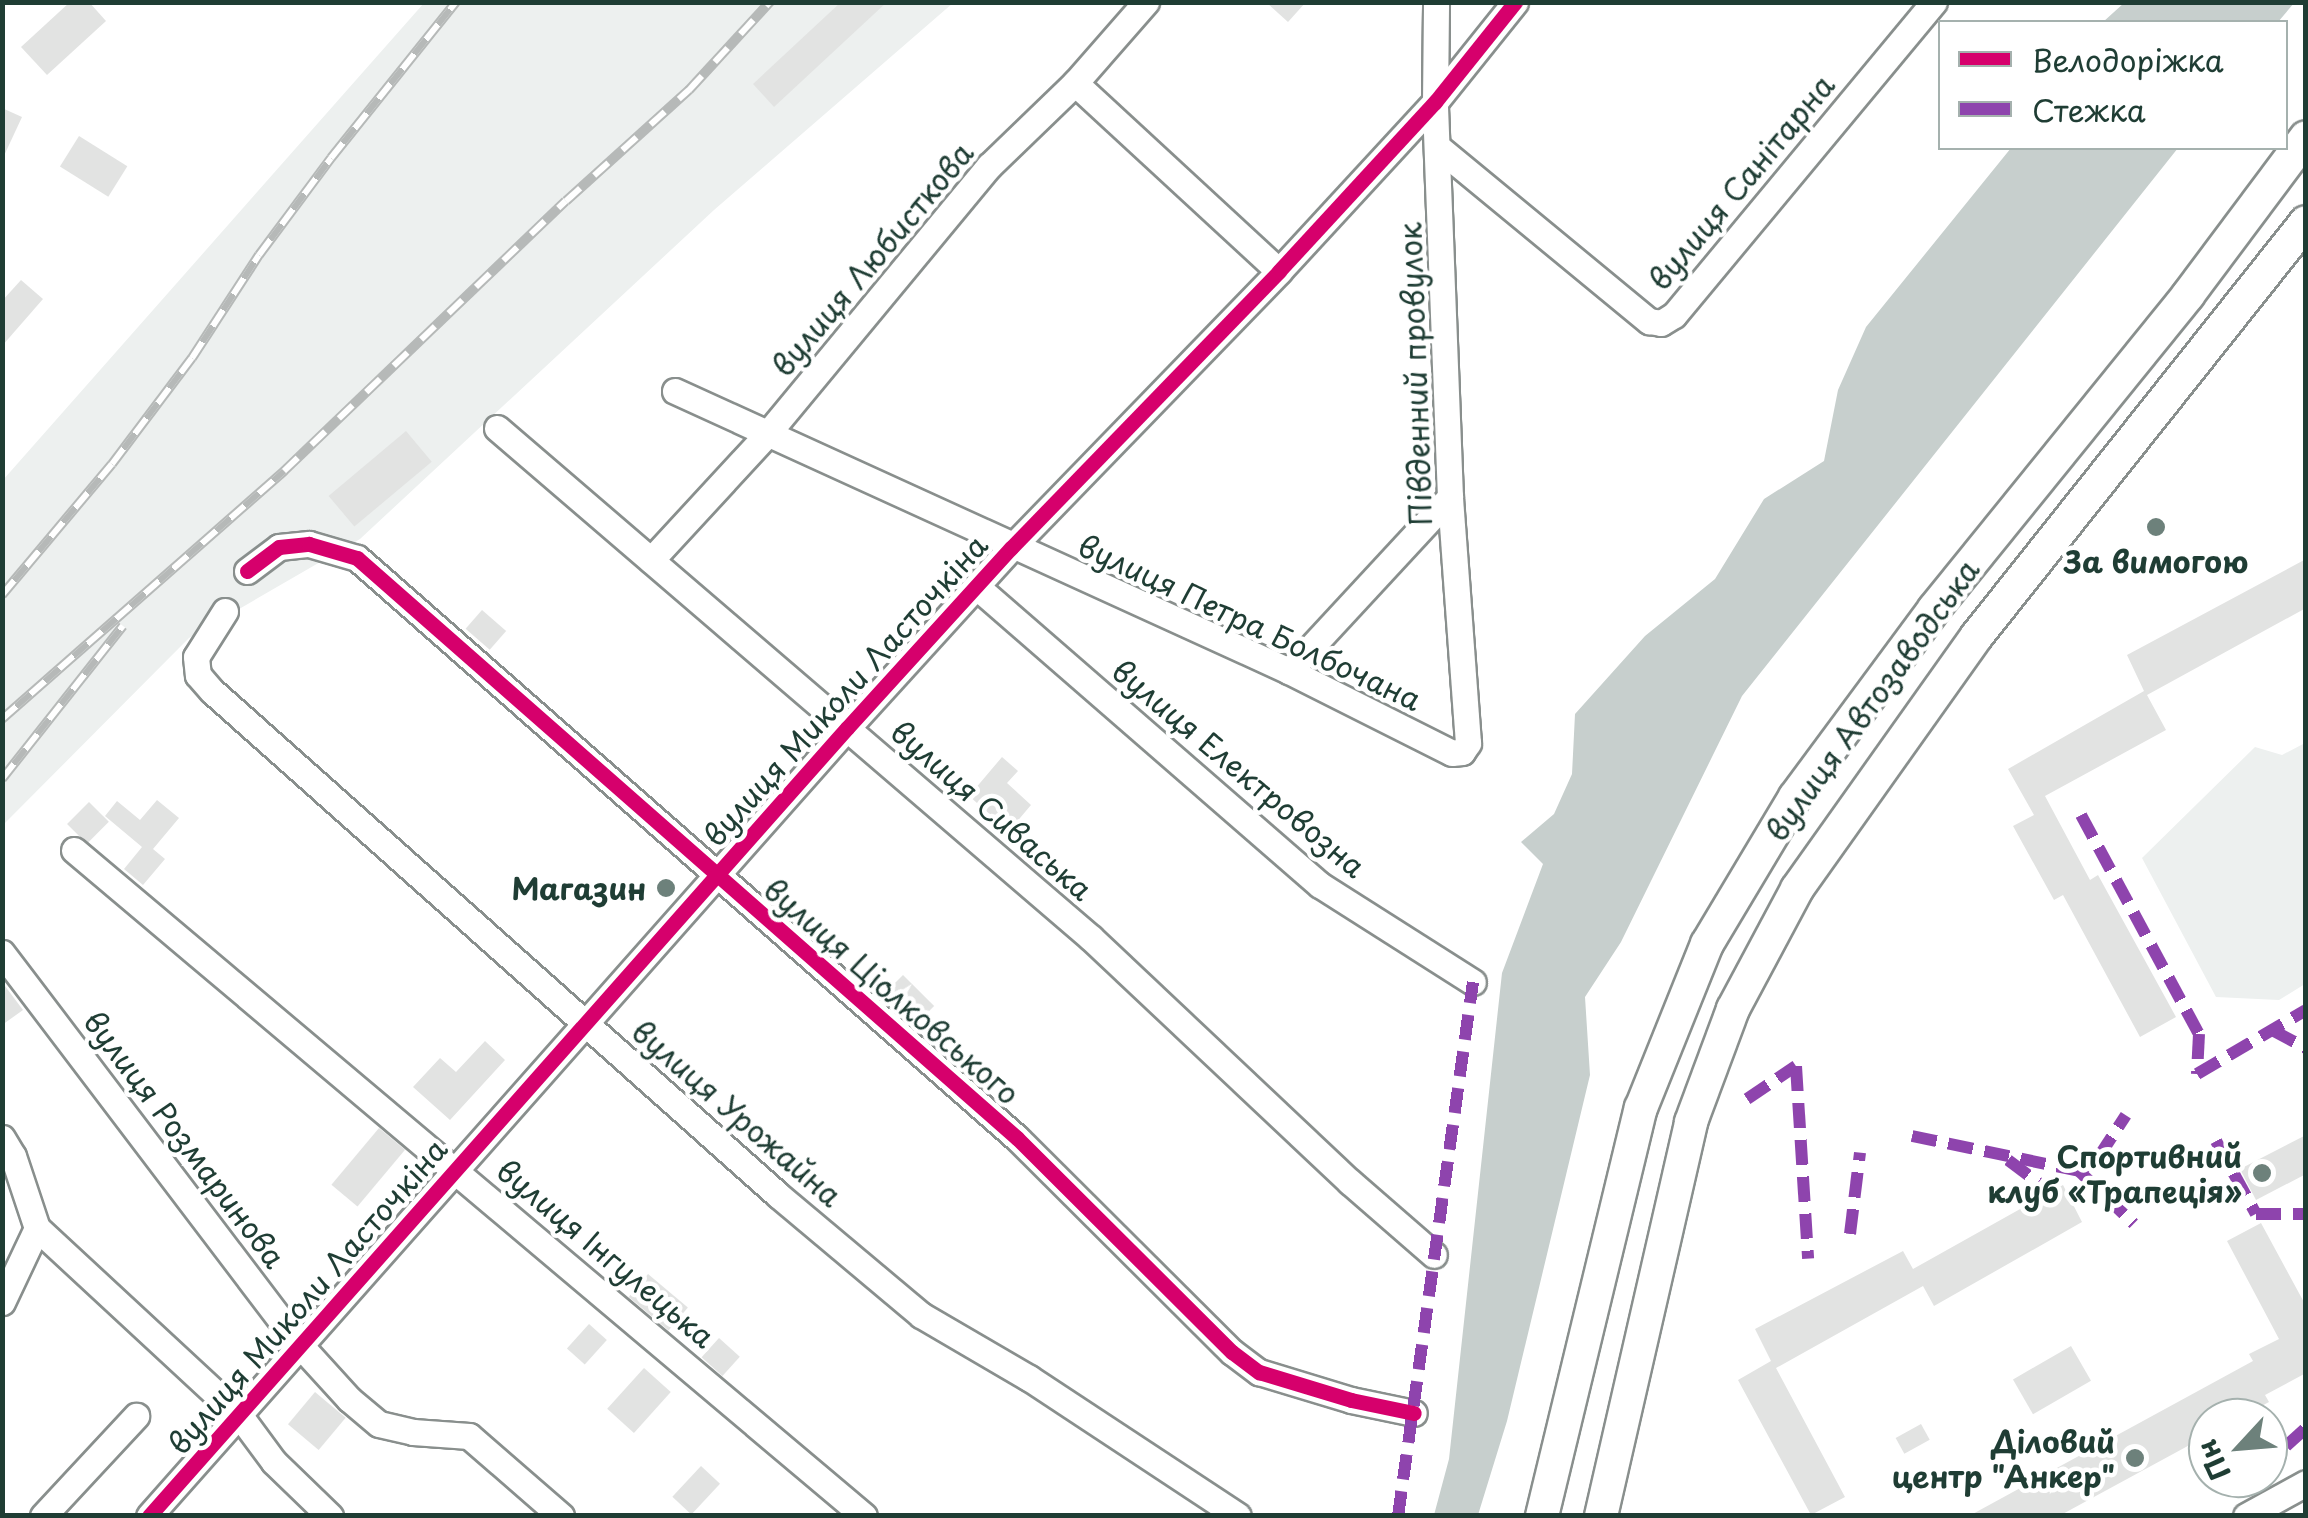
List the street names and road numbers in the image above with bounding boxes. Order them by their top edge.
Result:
street label: вулиця Санітарна [1640,67,1842,297]
street label: вулиця Любисткова [764,135,980,383]
street label: Південний провулок [1392,222,1438,526]
street label: вулиця Миколи Ласточкіна [696,527,994,853]
street label: вулиця Петра Болбочана [1073,527,1427,717]
street label: вулиця Автозаводська [1758,552,1986,848]
street label: вулиця Електровозна [1105,651,1373,885]
street label: вулиця Сиваська [884,712,1100,908]
street label: вулиця Ціолковського [757,870,1027,1112]
street label: вулиця Розмаринова [77,1003,293,1275]
street label: вулиця Урожайна [625,1012,849,1214]
street label: вулиця Миколи Ласточкіна [160,1131,454,1461]
street label: вулиця Інгулецька [489,1151,723,1355]

